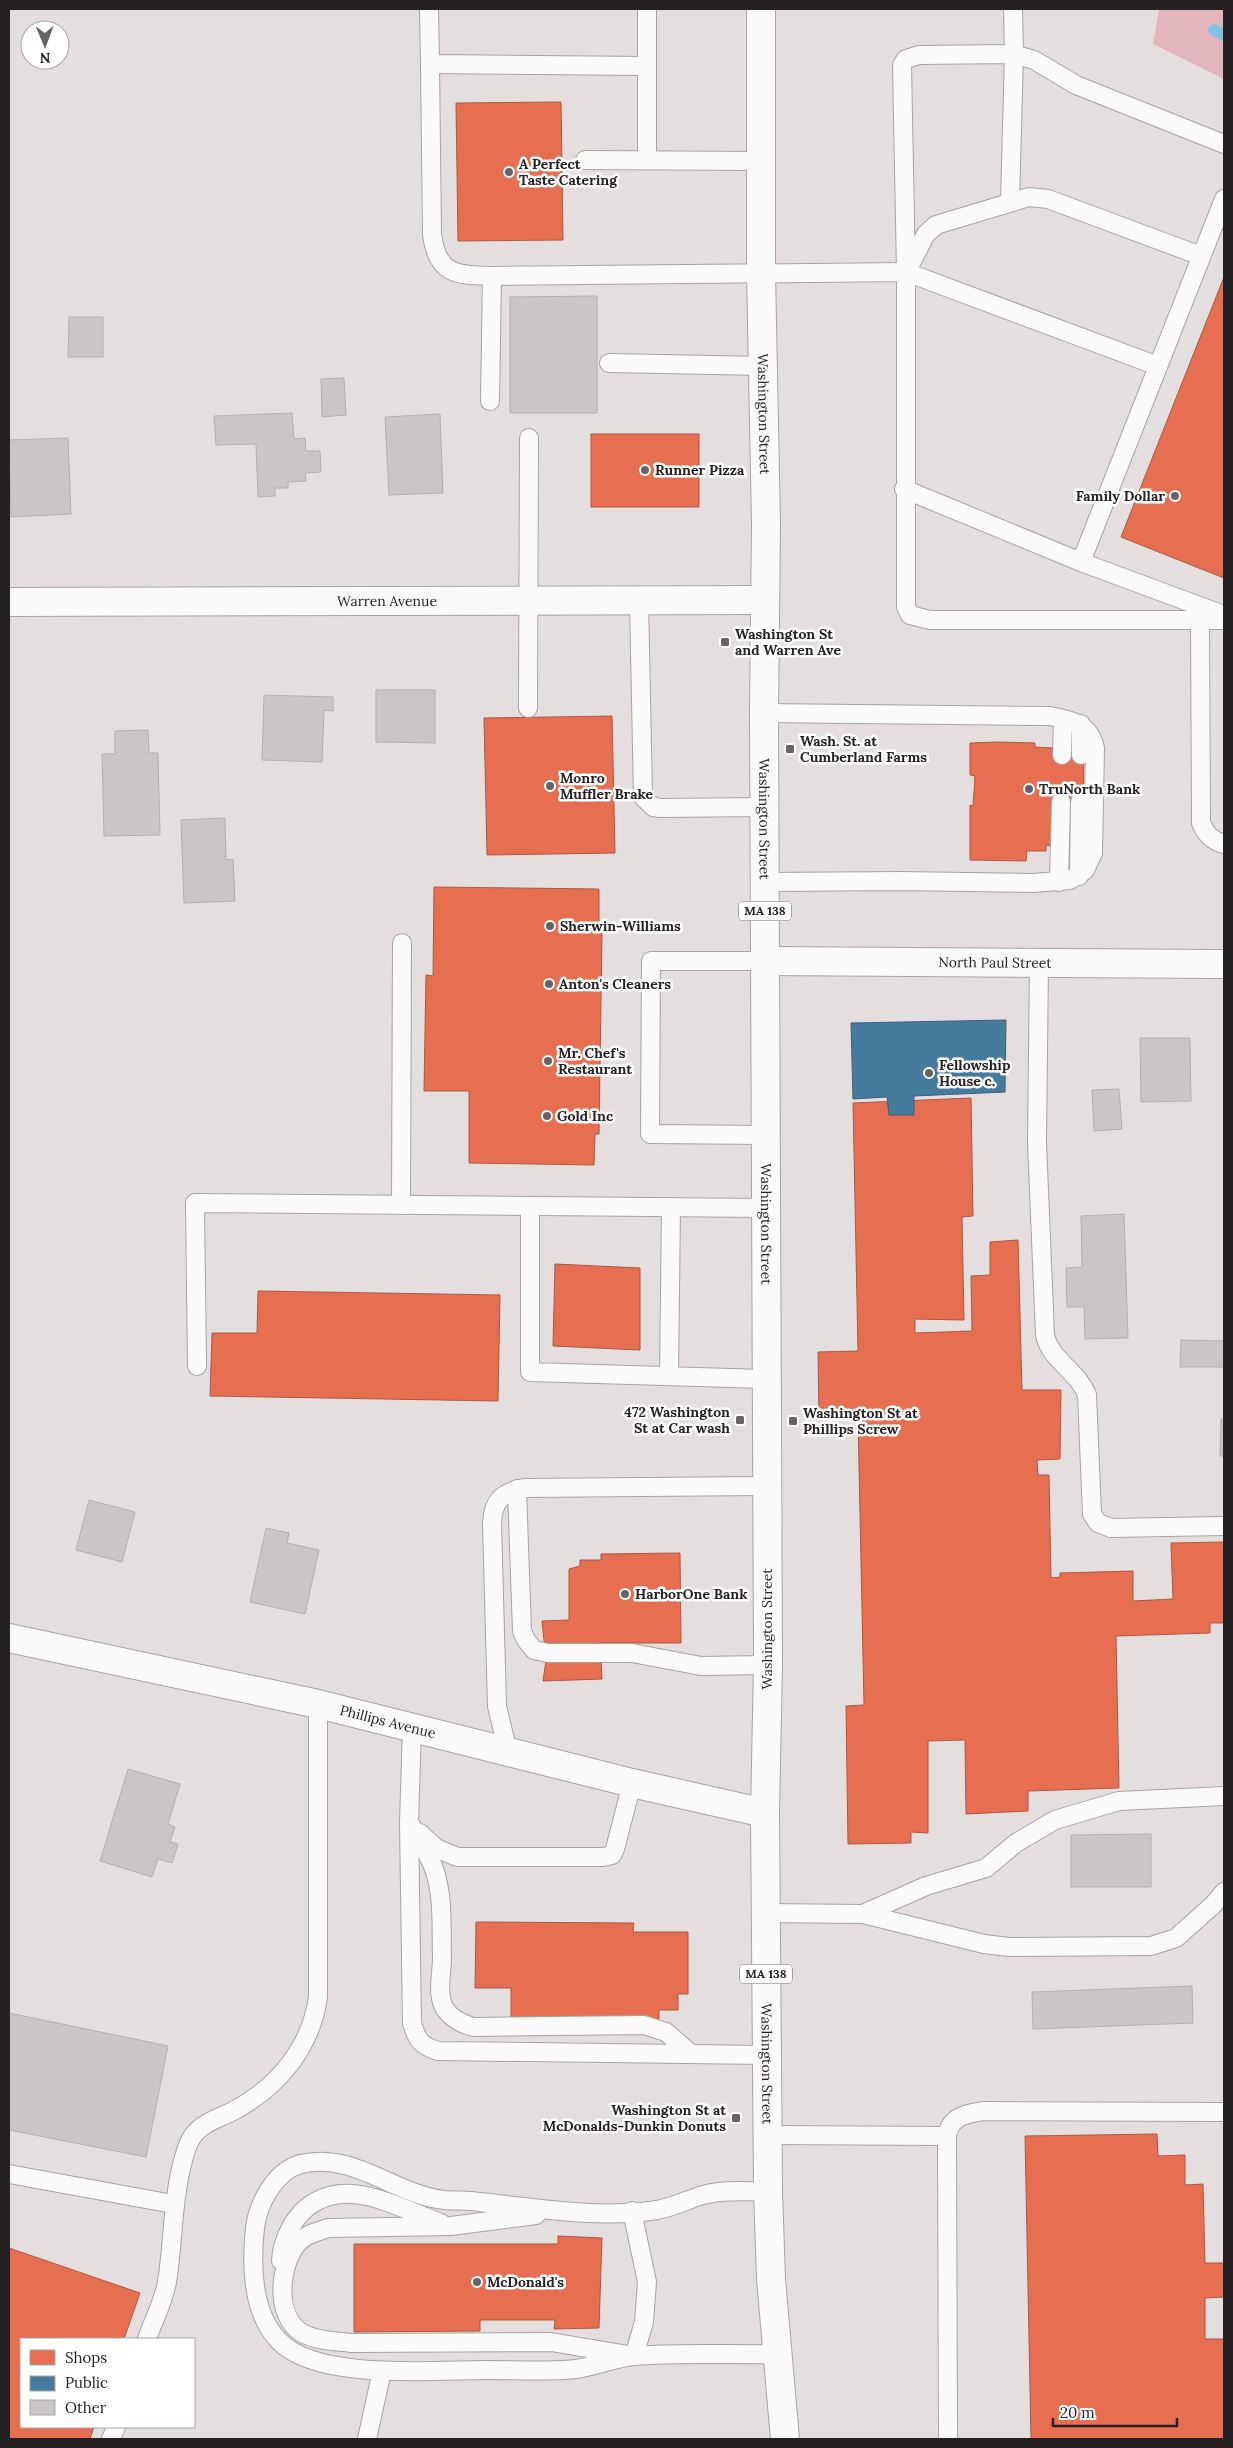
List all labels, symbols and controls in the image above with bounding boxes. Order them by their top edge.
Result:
north arrow [20,20,70,70]
text: N [39,49,51,67]
place label: A Perfect Taste Catering [519,155,618,189]
marker: A Perfect Taste Catering [503,166,515,178]
street label: Washington Street [754,353,774,475]
place label: Runner Pizza [655,461,745,479]
marker: Runner Pizza [639,464,651,476]
place label: Family Dollar [1076,487,1165,505]
marker: Family Dollar [1169,490,1181,502]
street label: Warren Avenue [337,592,437,610]
place label: Washington St and Warren Ave [735,625,841,659]
marker: Washington St and Warren Ave [719,636,731,648]
place label: Wash. St. at Cumberland Farms [800,732,927,766]
marker: Wash. St. at Cumberland Farms [784,743,796,755]
street label: Washington Street [755,758,774,880]
place label: Monro Muffler Brake [560,769,654,803]
marker: Monro Muffler Brake [544,780,556,792]
place label: TruNorth Bank [1039,780,1141,798]
marker: TruNorth Bank [1023,783,1035,795]
road number: MA 138 [739,901,791,920]
place label: Sherwin-Williams [560,917,681,935]
marker: Sherwin-Williams [544,920,556,932]
street label: North Paul Street [938,953,1052,972]
place label: Anton's Cleaners [559,975,671,993]
marker: Anton's Cleaners [543,978,555,990]
place label: Mr. Chef's Restaurant [558,1044,632,1078]
marker: Mr. Chef's Restaurant [542,1055,554,1067]
place label: Fellowship House c. [939,1056,1010,1090]
marker: Fellowship House c. [923,1067,935,1079]
place label: Gold Inc [557,1107,614,1125]
marker: Gold Inc [541,1110,553,1122]
street label: Washington Street [757,1163,775,1285]
place label: 472 Washington St at Car wash [624,1403,730,1437]
place label: Washington St at Phillips Screw [803,1404,918,1438]
marker: 472 Washington St at Car wash [734,1414,746,1426]
marker: Washington St at Phillips Screw [787,1415,799,1427]
street label: Washington Street [758,1568,776,1690]
place label: HarborOne Bank [635,1585,748,1603]
marker: HarborOne Bank [619,1588,631,1600]
street label: Phillips Avenue [338,1701,438,1742]
road number: MA 138 [740,1965,792,1984]
street label: Washington Street [758,2003,776,2125]
place label: Washington St at McDonalds-Dunkin Donuts [543,2101,726,2135]
marker: Washington St at McDonalds-Dunkin Donuts [730,2112,742,2124]
place label: McDonald's [487,2273,564,2291]
marker: McDonald's [471,2276,483,2288]
legend [20,2338,195,2428]
text: Shops [65,2348,107,2367]
text: Public [65,2373,108,2392]
scale bar [1053,2396,1177,2428]
text: Other [65,2398,107,2417]
text: 20 m [1060,2403,1095,2422]

